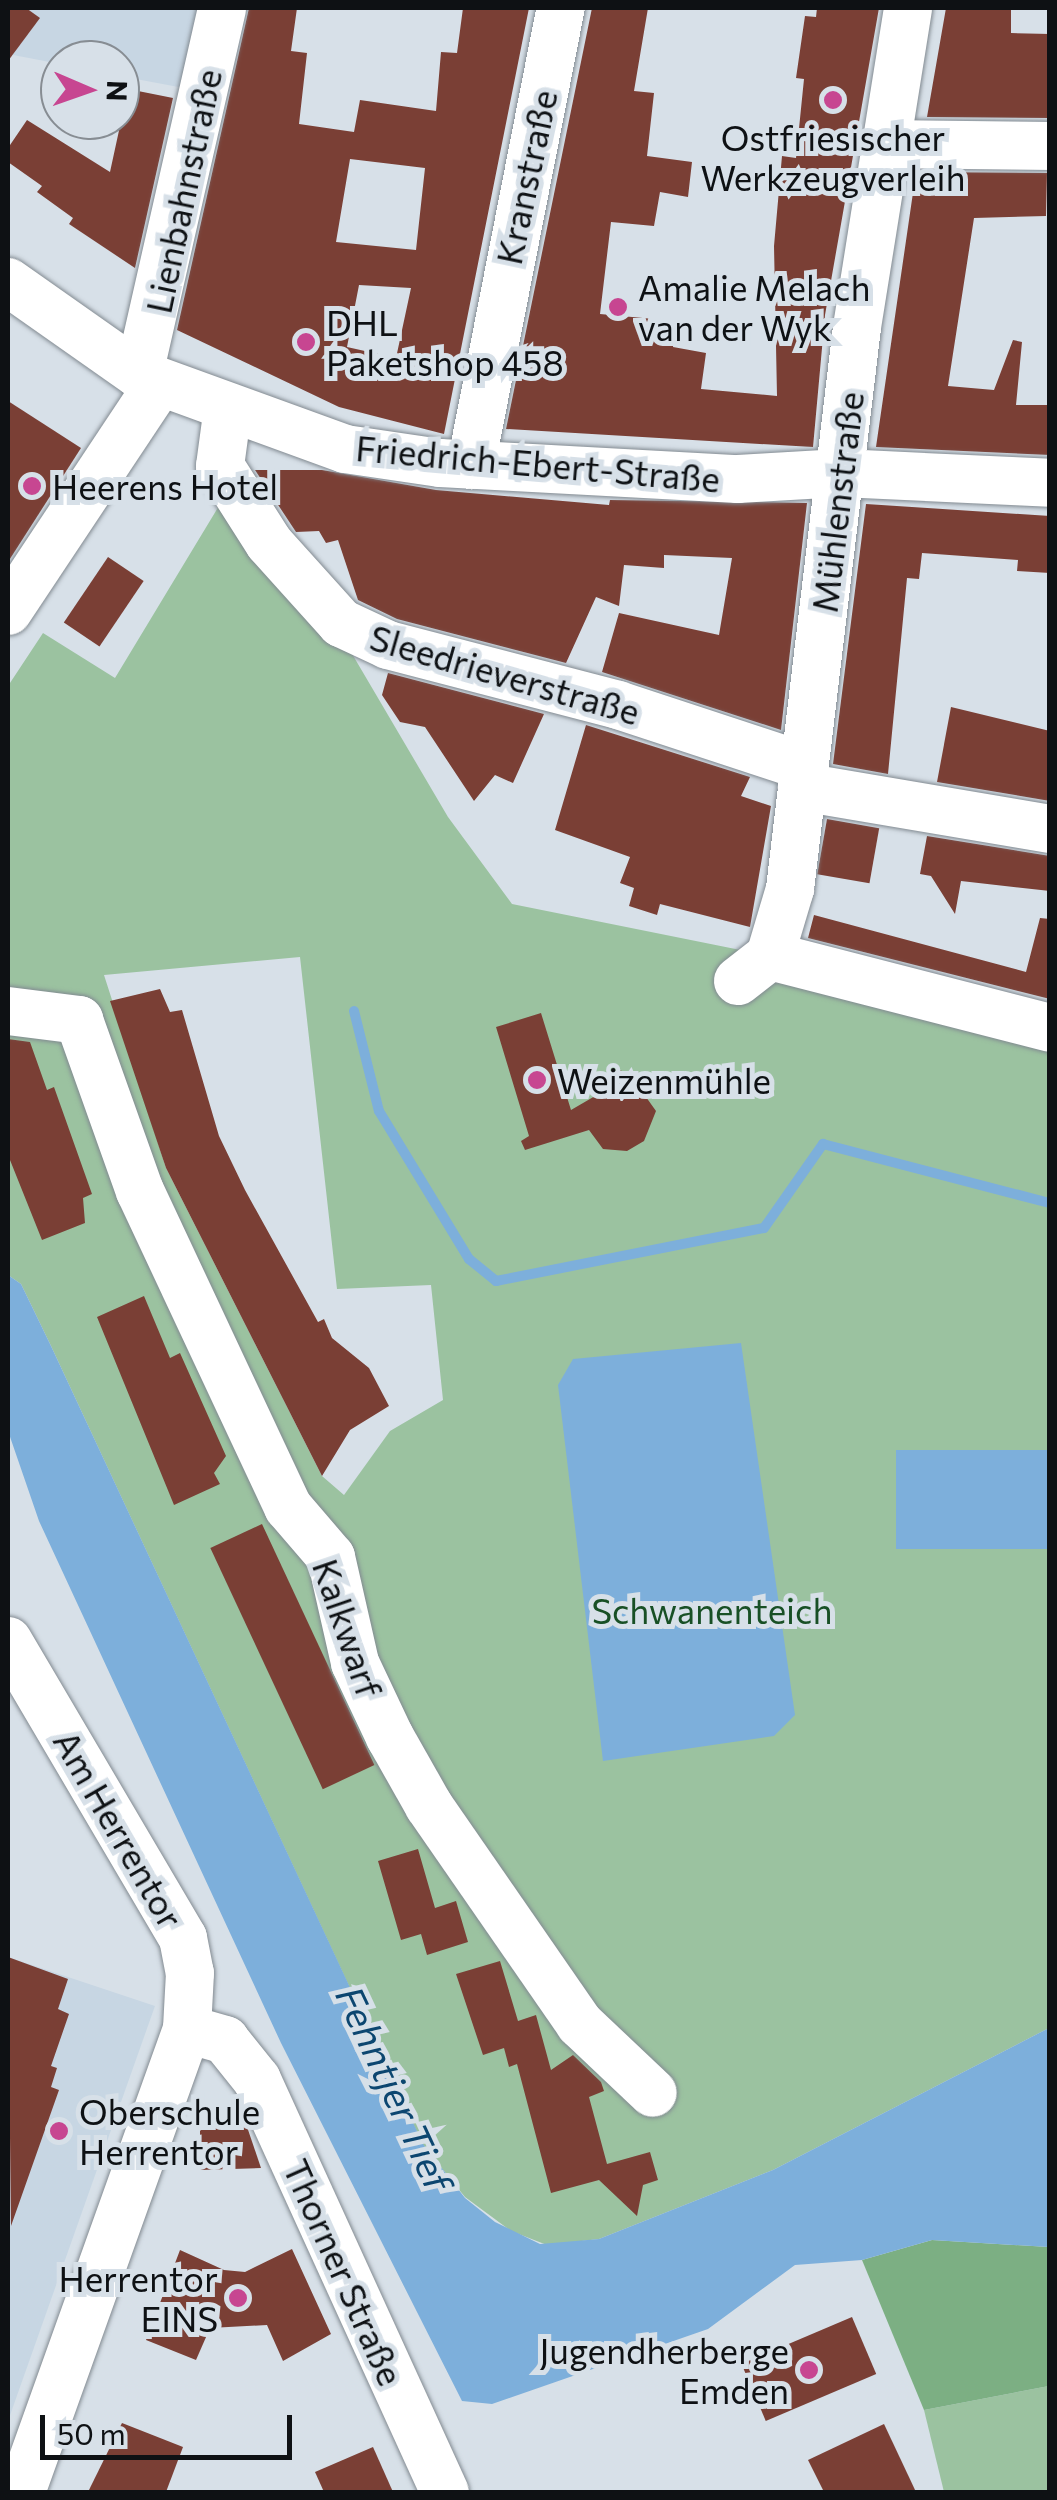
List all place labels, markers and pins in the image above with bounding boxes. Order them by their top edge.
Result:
marker: Ostfriesischer Werkzeugverleih [822,89,844,111]
place label: Ostfriesischer Werkzeugverleih [700,116,966,198]
place label: Amalie Melach van der Wyk [638,266,870,348]
marker: Amalie Melach van der Wyk [607,296,629,318]
place label: DHL Paketshop 458 [326,301,564,383]
marker: DHL Paketshop 458 [295,331,317,353]
place label: Heerens Hotel [52,465,278,507]
marker: Heerens Hotel [21,475,43,497]
place label: Weizenmühle [557,1059,771,1101]
marker: Weizenmühle [526,1069,548,1091]
place label: Oberschule Herrentor [79,2090,260,2172]
marker: Oberschule Herrentor [48,2120,70,2142]
place label: Herrentor EINS [58,2257,218,2339]
marker: Herrentor EINS [227,2287,249,2309]
place label: Jugendherberge Emden [539,2329,789,2411]
marker: Jugendherberge Emden [798,2359,820,2381]

